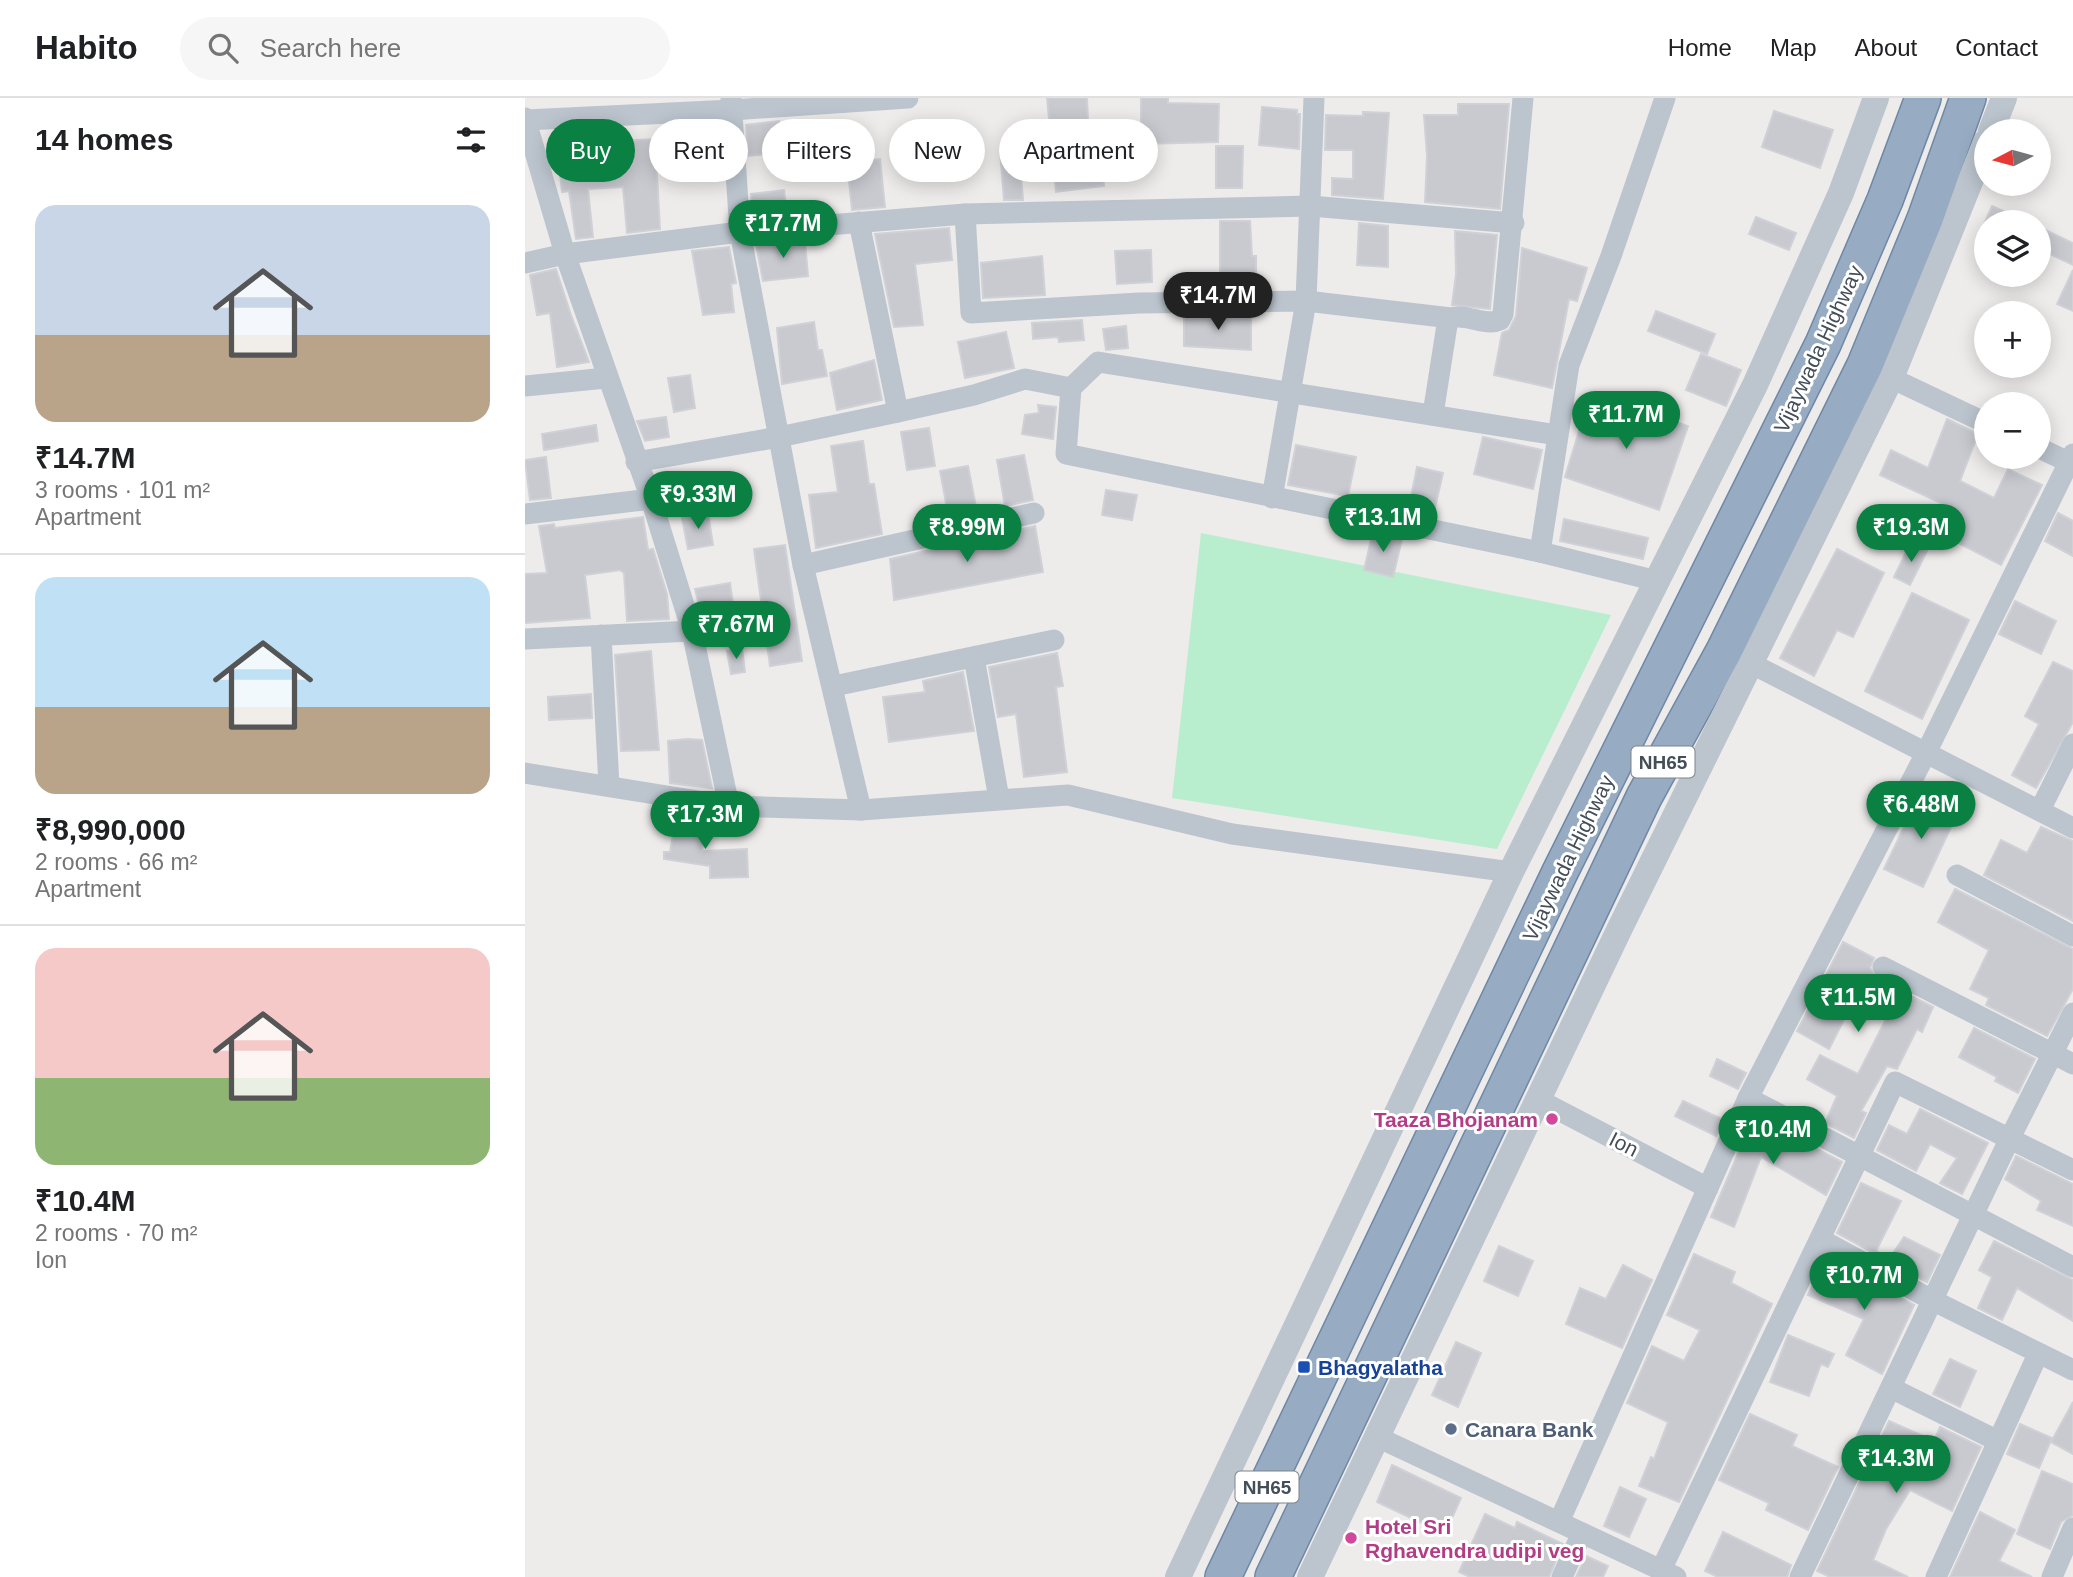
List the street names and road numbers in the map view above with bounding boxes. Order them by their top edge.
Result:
street label: Vijaywada Highway [1769,261,1867,436]
road number: NH65 [1631,747,1695,778]
street label: Vijaywada Highway [1518,771,1618,945]
street label: Ion [1606,1127,1642,1161]
road number: NH65 [1235,1471,1299,1502]

